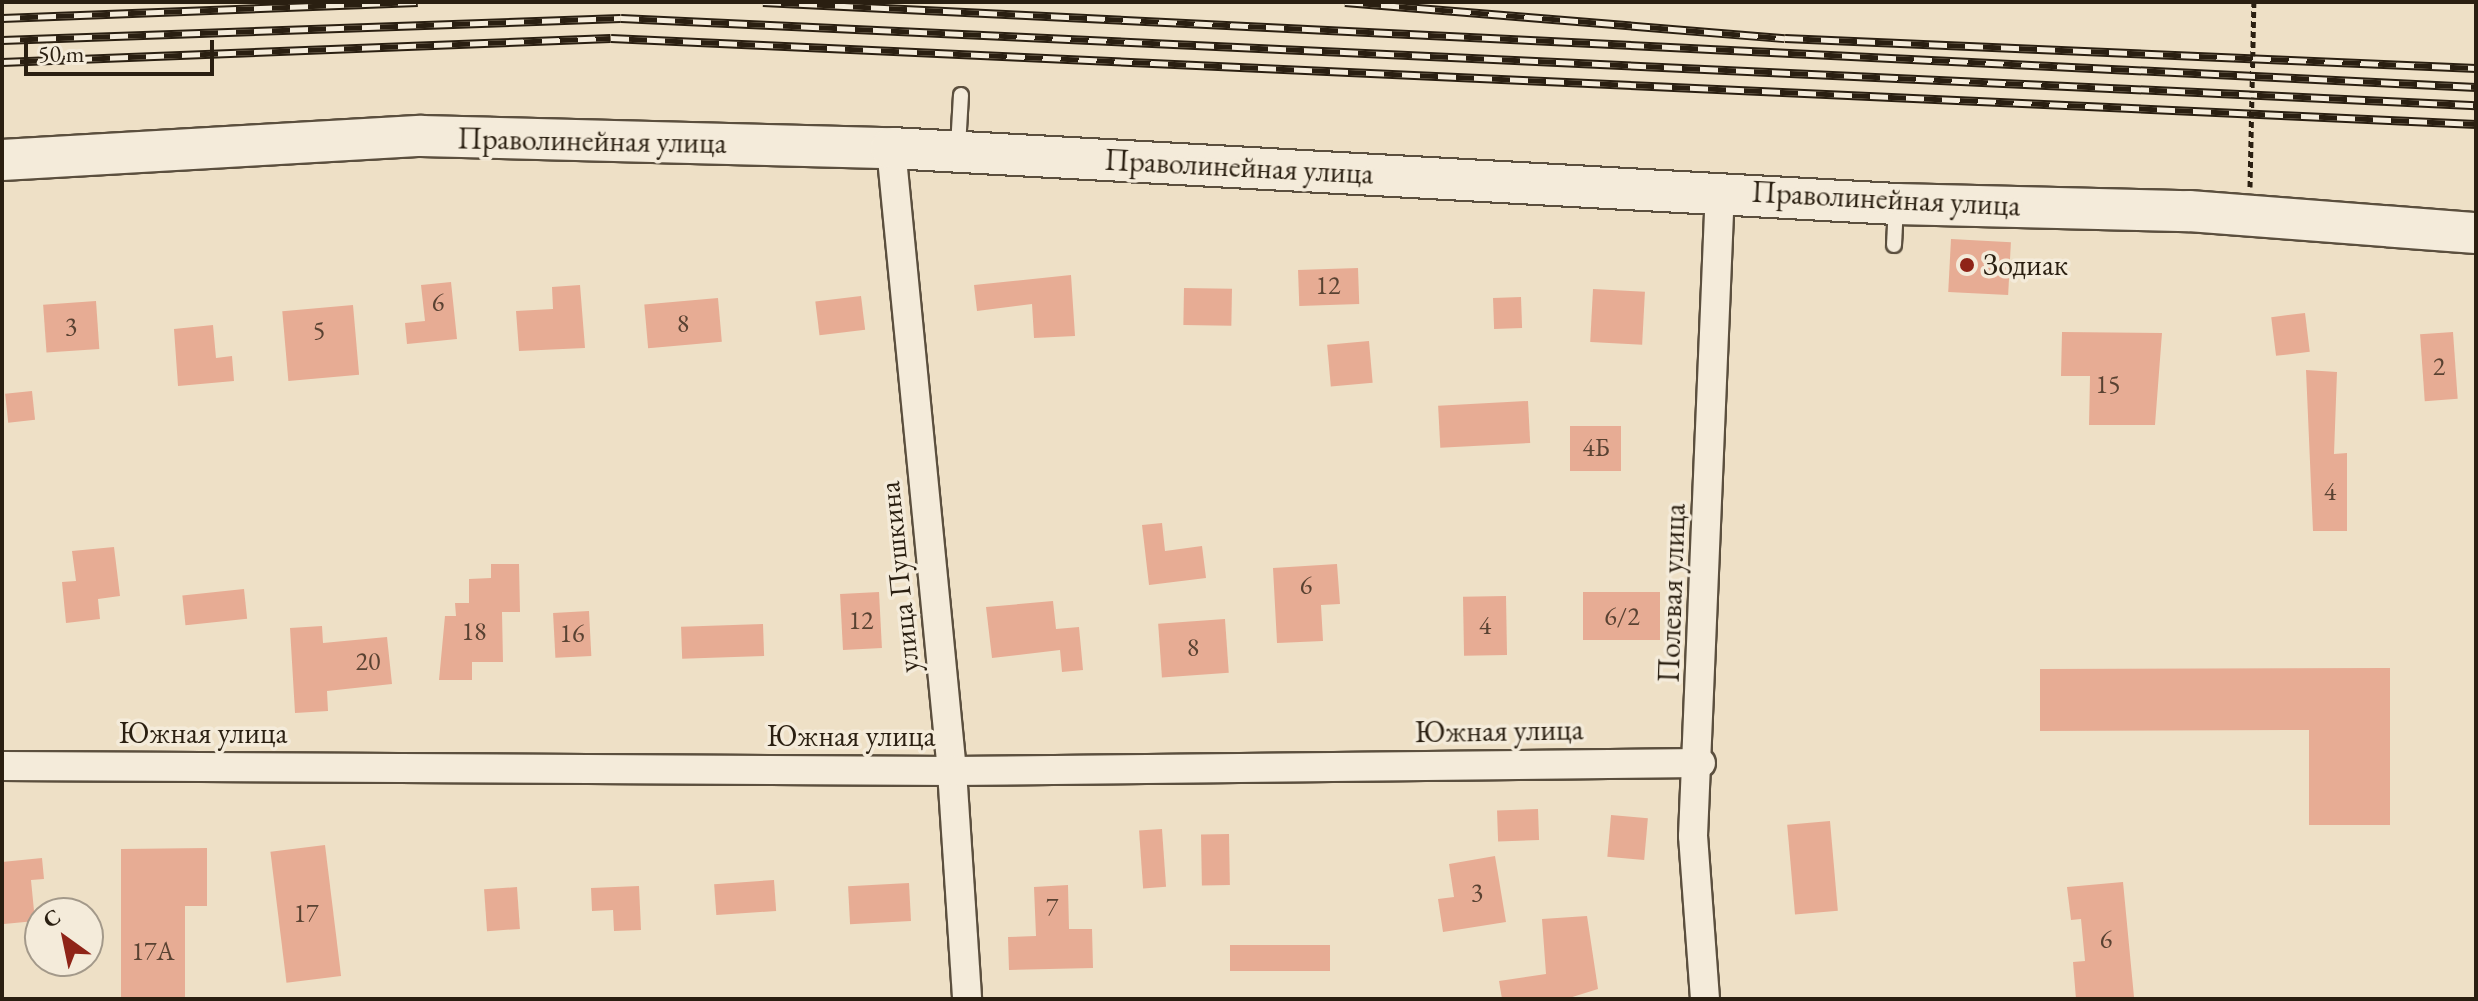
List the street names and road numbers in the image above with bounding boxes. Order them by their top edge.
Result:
street label: Праволинейная улица [457,121,727,161]
street label: Праволинейная улица [1104,142,1374,192]
street label: Праволинейная улица [1751,174,2021,224]
street label: улица Пушкина [871,479,927,675]
street label: Полевая улица [1651,503,1693,683]
street label: Южная улица [1414,712,1584,750]
street label: Южная улица [119,715,287,751]
street label: Южная улица [767,718,935,754]

